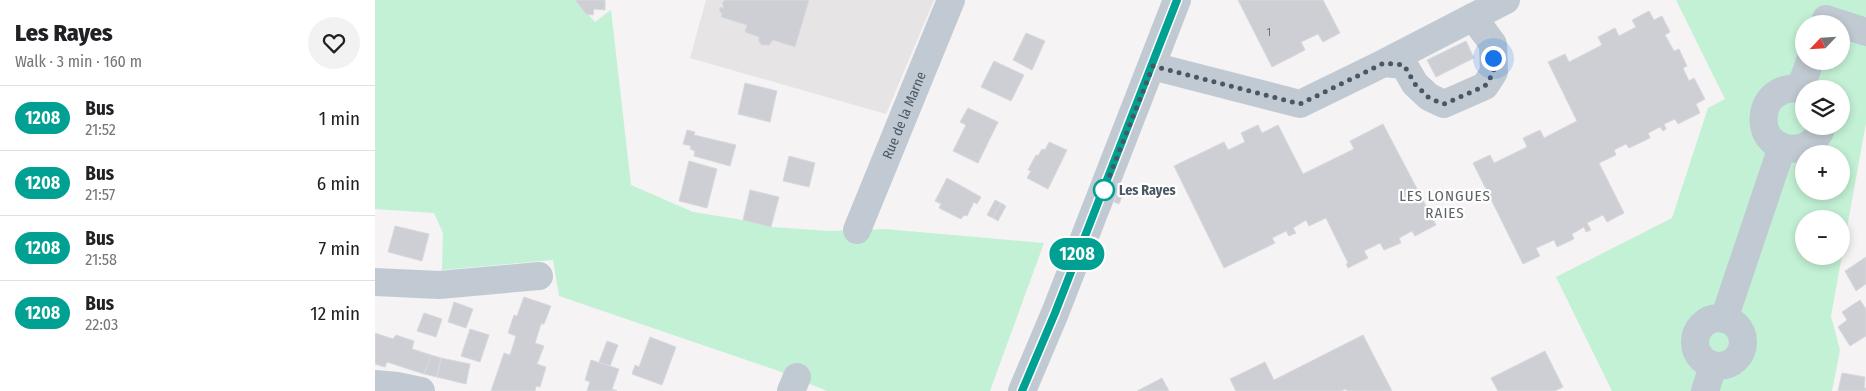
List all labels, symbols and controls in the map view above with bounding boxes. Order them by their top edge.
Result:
north arrow [1795,15,1850,70]
map controls [1795,15,1850,265]
button: heart [308,17,360,69]
text: Les Rayes [15,19,113,47]
house number: 1 [1267,26,1271,39]
your location [1481,46,1506,71]
text: Walk · 3 min · 160 m [15,52,142,71]
street label: Rue de la Marne [878,69,929,161]
button: layers [1795,80,1850,135]
text: Bus [85,97,114,120]
text: 1208 [25,107,60,129]
text: 1 min [319,107,360,130]
text: 21:52 [85,120,116,139]
button: + [1795,145,1850,200]
text: Bus [85,162,114,185]
text: 1208 [25,172,60,194]
text: 6 min [317,172,360,195]
marker: Les Rayes [1093,179,1115,201]
place label: Les Rayes [1119,182,1176,199]
text: 21:57 [85,185,115,204]
district label: LES LONGUES RAIES [1399,187,1491,222]
button: − [1795,210,1850,265]
text: Bus [85,227,114,250]
text: 1208 [25,237,60,259]
text: 7 min [318,237,360,260]
line badge: 1208 [1042,238,1112,270]
text: 1208 [1059,243,1095,265]
text: 21:58 [85,250,117,269]
text: Bus [85,292,114,315]
text: 1208 [25,302,60,324]
text: 12 min [310,302,360,325]
text: 22:03 [85,315,118,334]

